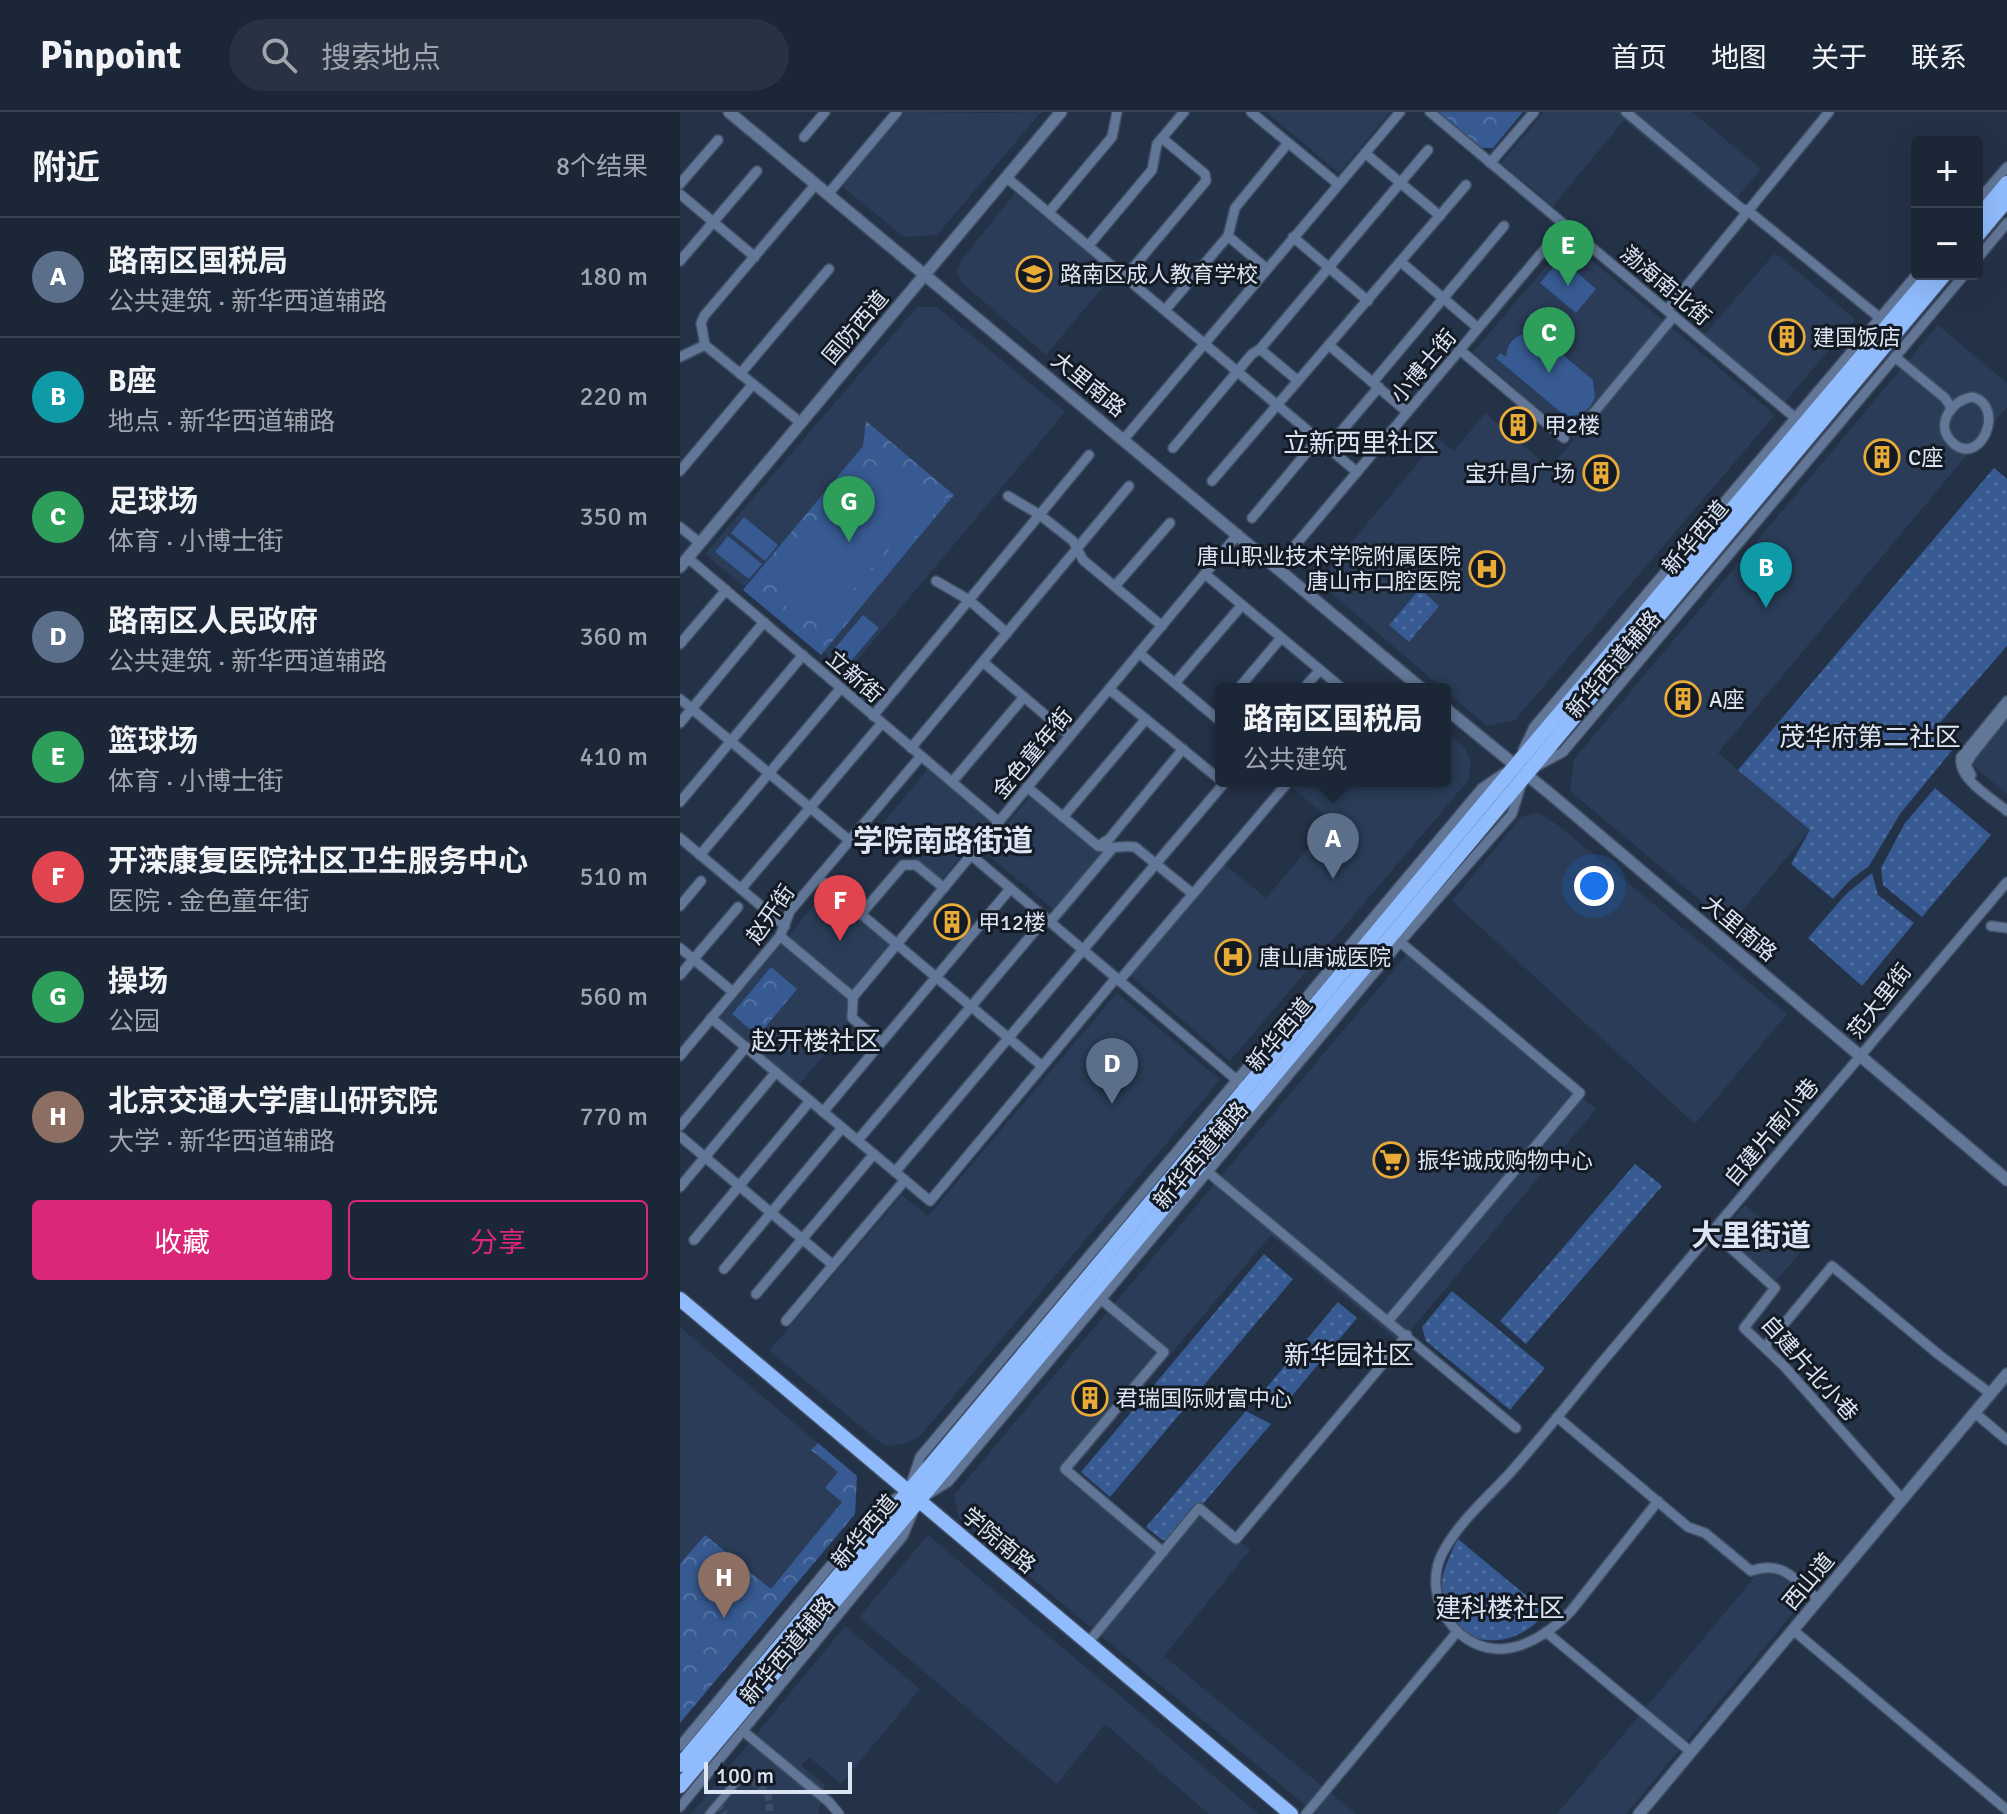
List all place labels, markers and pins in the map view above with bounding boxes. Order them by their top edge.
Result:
pin: E [1542,220,1594,286]
school or university icon: 路南区成人教育学校 [1015,255,1053,293]
place label: 路南区成人教育学校 [1060,261,1258,288]
pin: C [1523,307,1575,373]
building icon: 建国饭店 [1768,318,1806,356]
place label: 建国饭店 [1813,324,1901,351]
building icon: 甲2楼 [1499,406,1537,444]
place label: 甲2楼 [1544,412,1600,439]
building icon: C座 [1863,438,1901,476]
place label: C座 [1908,444,1943,471]
building icon: 宝升昌广场 [1582,454,1620,492]
place label: 宝升昌广场 [1465,460,1575,487]
pin: G [823,476,875,542]
pin: B [1740,542,1792,608]
place label: 唐山职业技术学院附属医院 唐山市口腔医院 [1197,543,1461,595]
hospital icon: 唐山职业技术学院附属医院 唐山市口腔医院 [1468,550,1506,588]
building icon: A座 [1664,680,1702,718]
place label: A座 [1709,686,1744,713]
pin: A [1307,813,1359,879]
pin: F [814,875,866,941]
building icon: 甲12楼 [933,903,971,941]
place label: 甲12楼 [978,909,1046,936]
hospital icon: 唐山唐诚医院 [1214,938,1252,976]
place label: 唐山唐诚医院 [1259,944,1391,971]
pin: D [1086,1038,1138,1104]
supermarket icon: 振华诚成购物中心 [1372,1141,1410,1179]
place label: 振华诚成购物中心 [1417,1147,1593,1174]
building icon: 君瑞国际财富中心 [1071,1379,1109,1417]
place label: 君瑞国际财富中心 [1116,1385,1292,1412]
pin: H [698,1552,750,1618]

